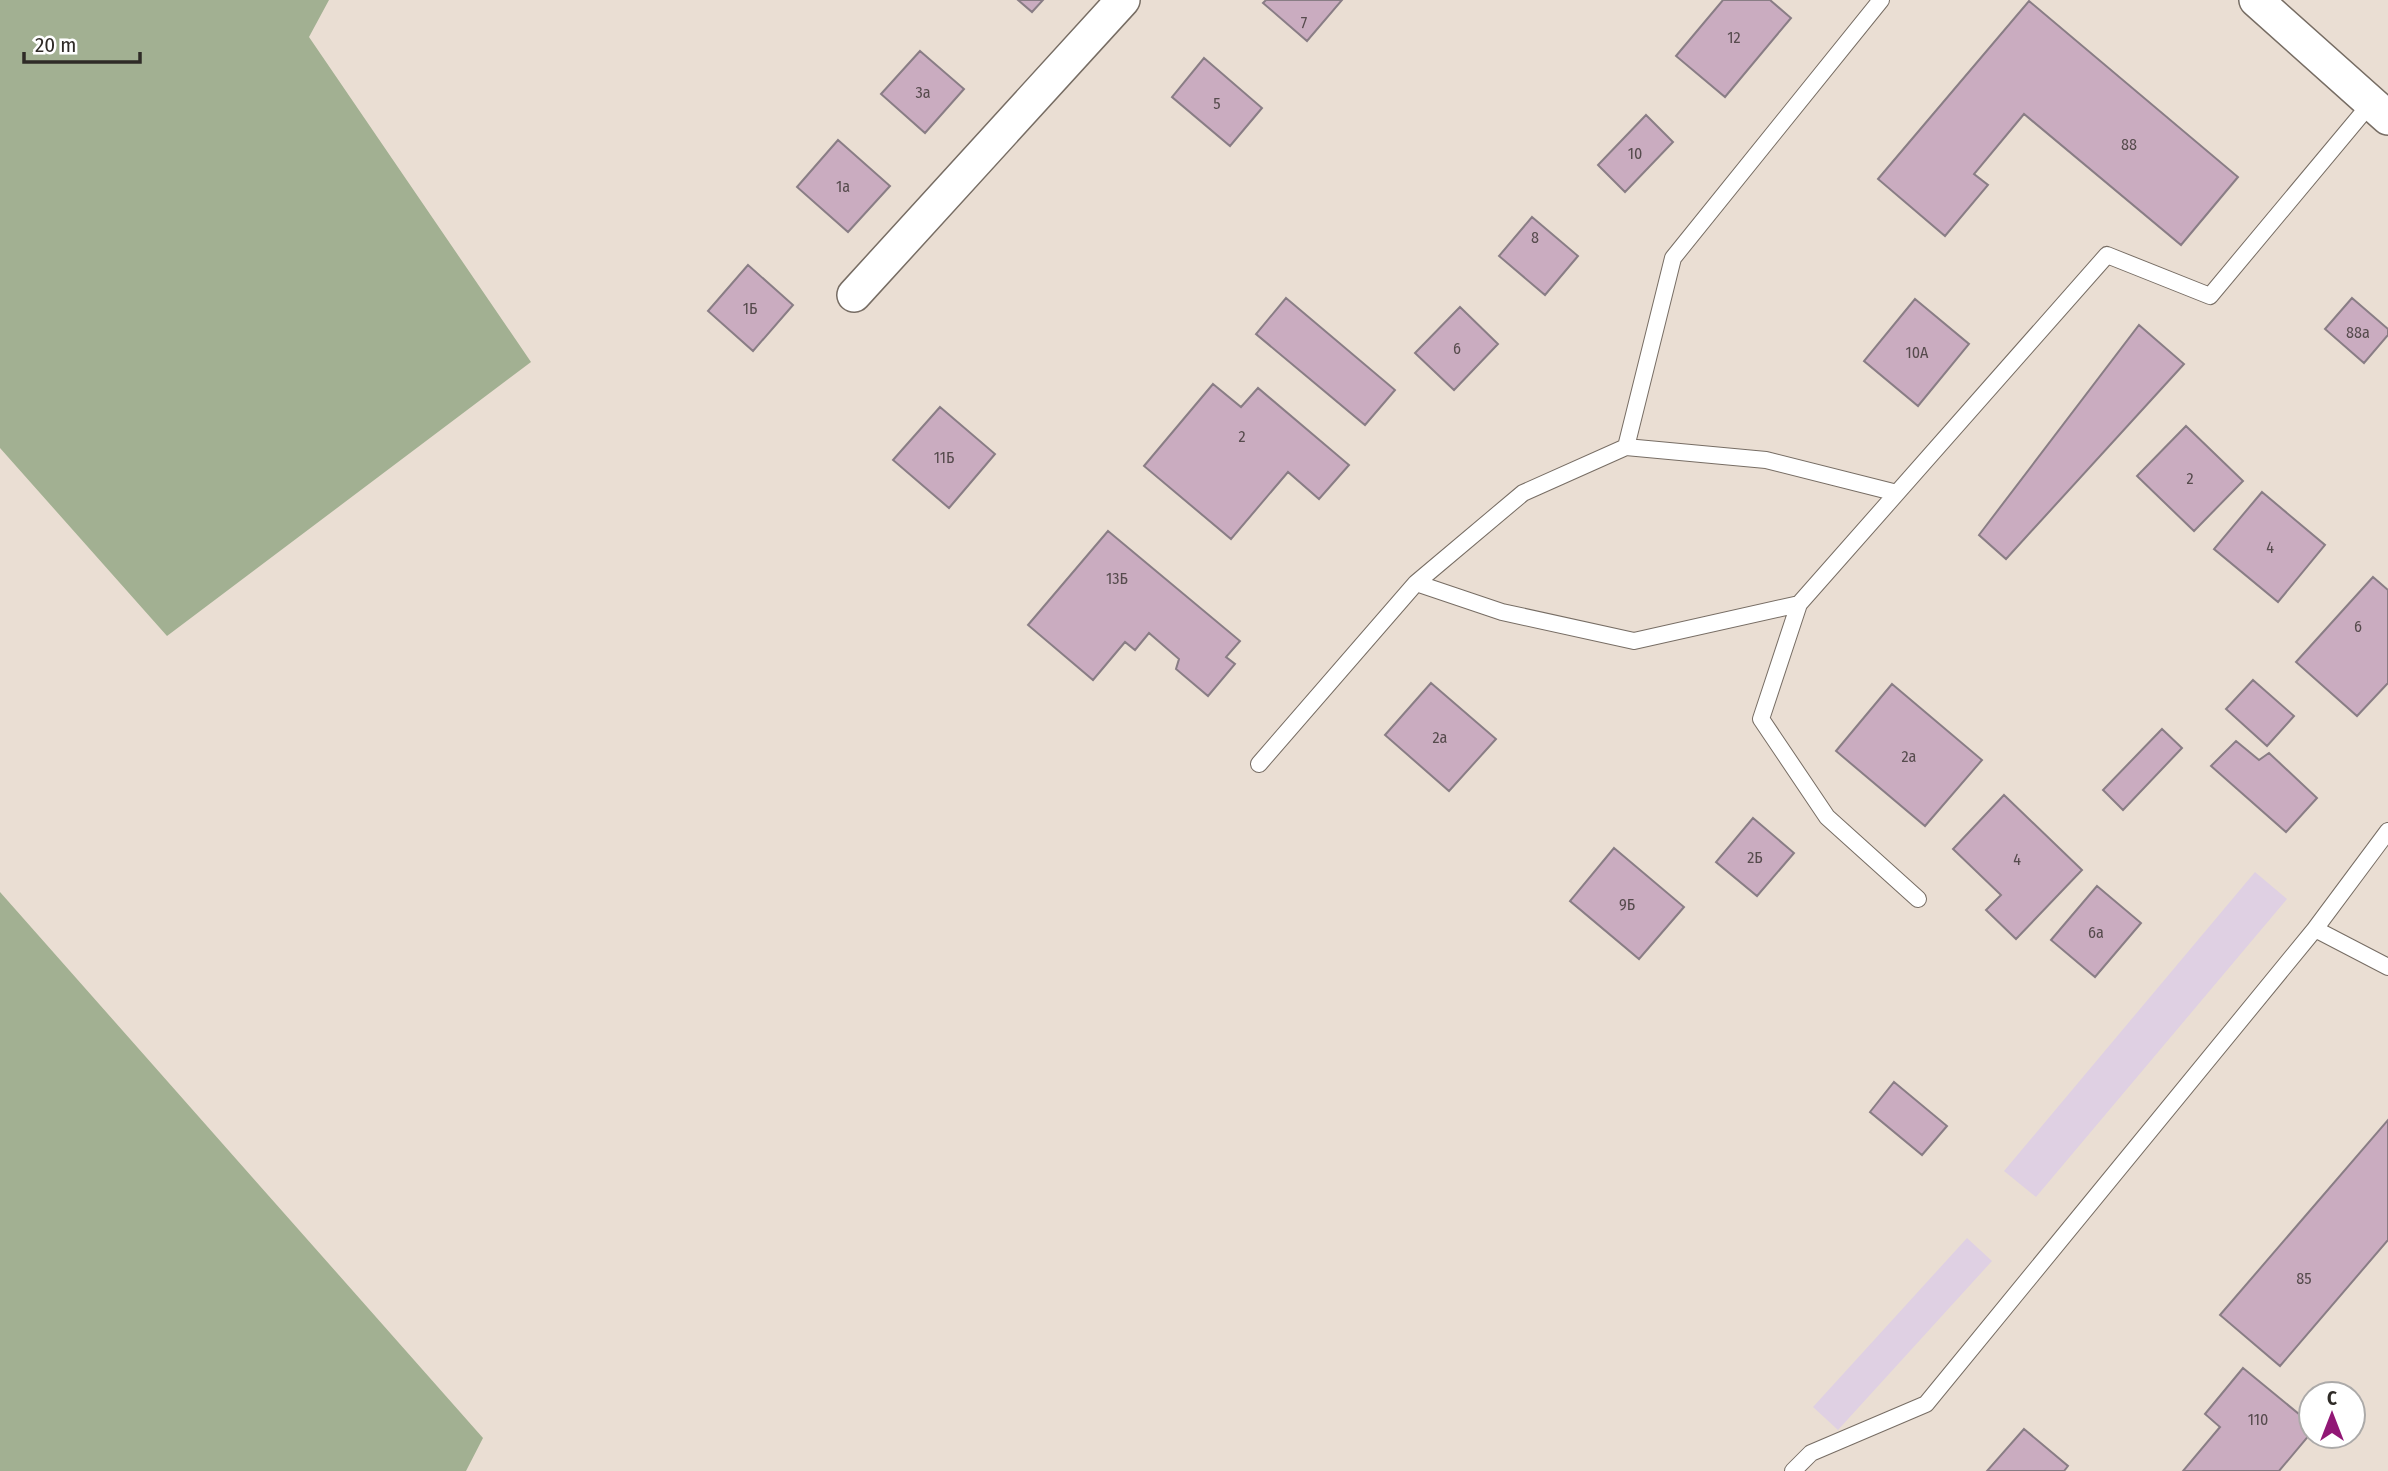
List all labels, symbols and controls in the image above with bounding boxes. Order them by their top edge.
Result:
house number: 7 [1301,13,1308,32]
scale bar [24,21,140,65]
house number: 12 [1727,28,1741,47]
text: 20 m [35,32,76,58]
house number: 3а [915,83,931,102]
house number: 5 [1213,94,1221,113]
house number: 88 [2121,135,2137,154]
house number: 10 [1628,144,1642,163]
house number: 1а [836,177,850,196]
house number: 8 [1531,228,1539,247]
house number: 1Б [743,299,757,318]
house number: 88а [2346,323,2370,342]
house number: 6 [1453,339,1461,358]
house number: 10А [1906,343,1929,362]
house number: 2 [1238,427,1246,446]
house number: 11Б [934,448,954,467]
house number: 2 [2186,469,2194,488]
house number: 4 [2266,538,2274,557]
house number: 13Б [1106,569,1128,588]
house number: 6 [2354,617,2362,636]
house number: 2а [1433,728,1448,747]
house number: 2а [1902,747,1917,766]
house number: 2Б [1747,848,1763,867]
house number: 4 [2013,850,2021,869]
house number: 9Б [1619,895,1635,914]
house number: 6а [2088,923,2104,942]
house number: 85 [2296,1269,2312,1288]
north arrow [2297,1380,2367,1450]
text: С [2327,1387,2337,1410]
house number: 110 [2248,1410,2268,1429]

